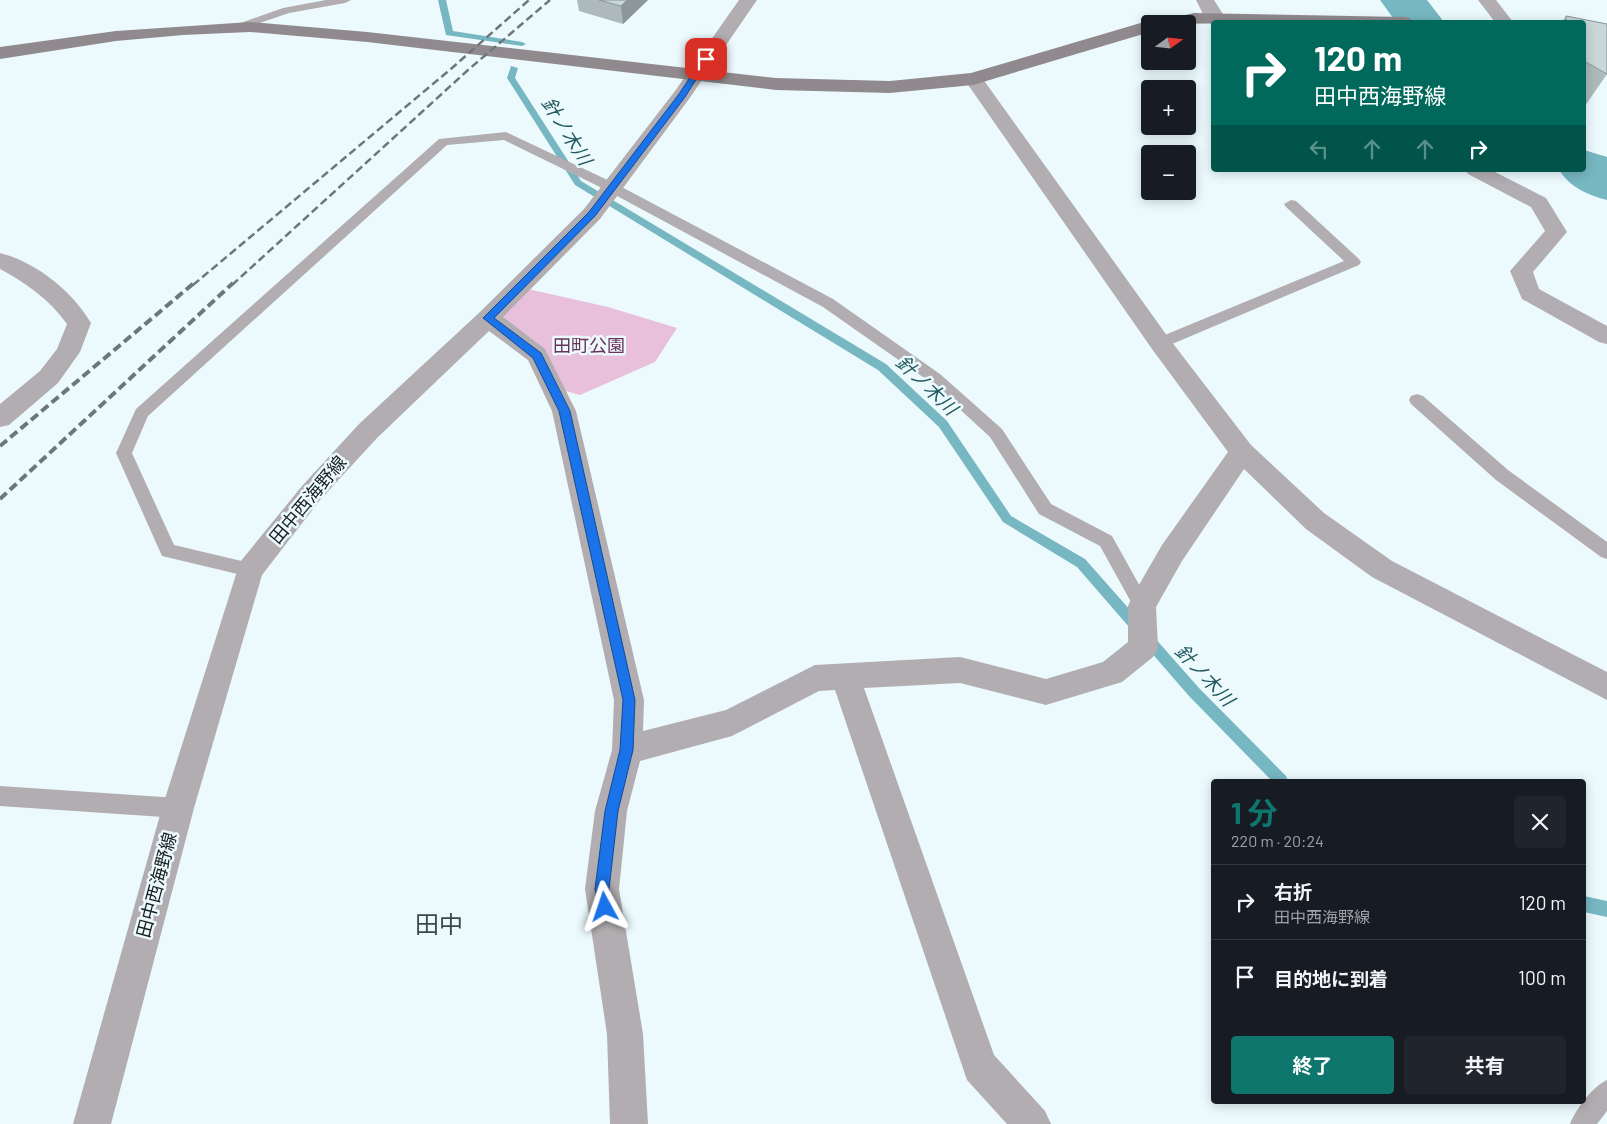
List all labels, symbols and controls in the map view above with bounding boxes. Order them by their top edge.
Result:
north arrow [1141,15,1196,70]
map controls [1141,15,1196,200]
text: 120 m [1314,36,1402,78]
pin [685,38,727,80]
icon: right [1231,40,1296,105]
icon: arrive [692,45,720,73]
button: + [1141,80,1196,135]
text: 田中西海野線 [1314,82,1446,108]
water label: 針ノ木川 [538,92,598,171]
icon: left [1305,135,1333,163]
icon: ahead [1358,135,1386,163]
icon: ahead [1411,135,1439,163]
icon: right [1464,135,1492,163]
button: − [1141,145,1196,200]
park label: 田町公園 [553,334,625,356]
water label: 針ノ木川 [892,350,964,421]
street label: 田中西海野線 [264,451,350,548]
water label: 針ノ木川 [1171,639,1241,712]
text: 1 分 [1231,794,1278,830]
button: close [1514,796,1566,848]
street label: 田中西海野線 [131,830,181,940]
text: 220 m · 20:24 [1231,831,1324,850]
position arrow [578,880,630,932]
text: 右折 [1274,880,1312,903]
icon: right [1231,888,1259,916]
text: 120 m [1519,891,1566,914]
text: 田中西海野線 [1274,907,1370,926]
district label: 田中 [415,909,463,938]
icon: arrive [1231,963,1259,991]
text: 100 m [1518,966,1566,989]
text: 目的地に到着 [1274,967,1388,990]
button: 終了 [1231,1036,1394,1094]
button: 共有 [1404,1036,1566,1094]

